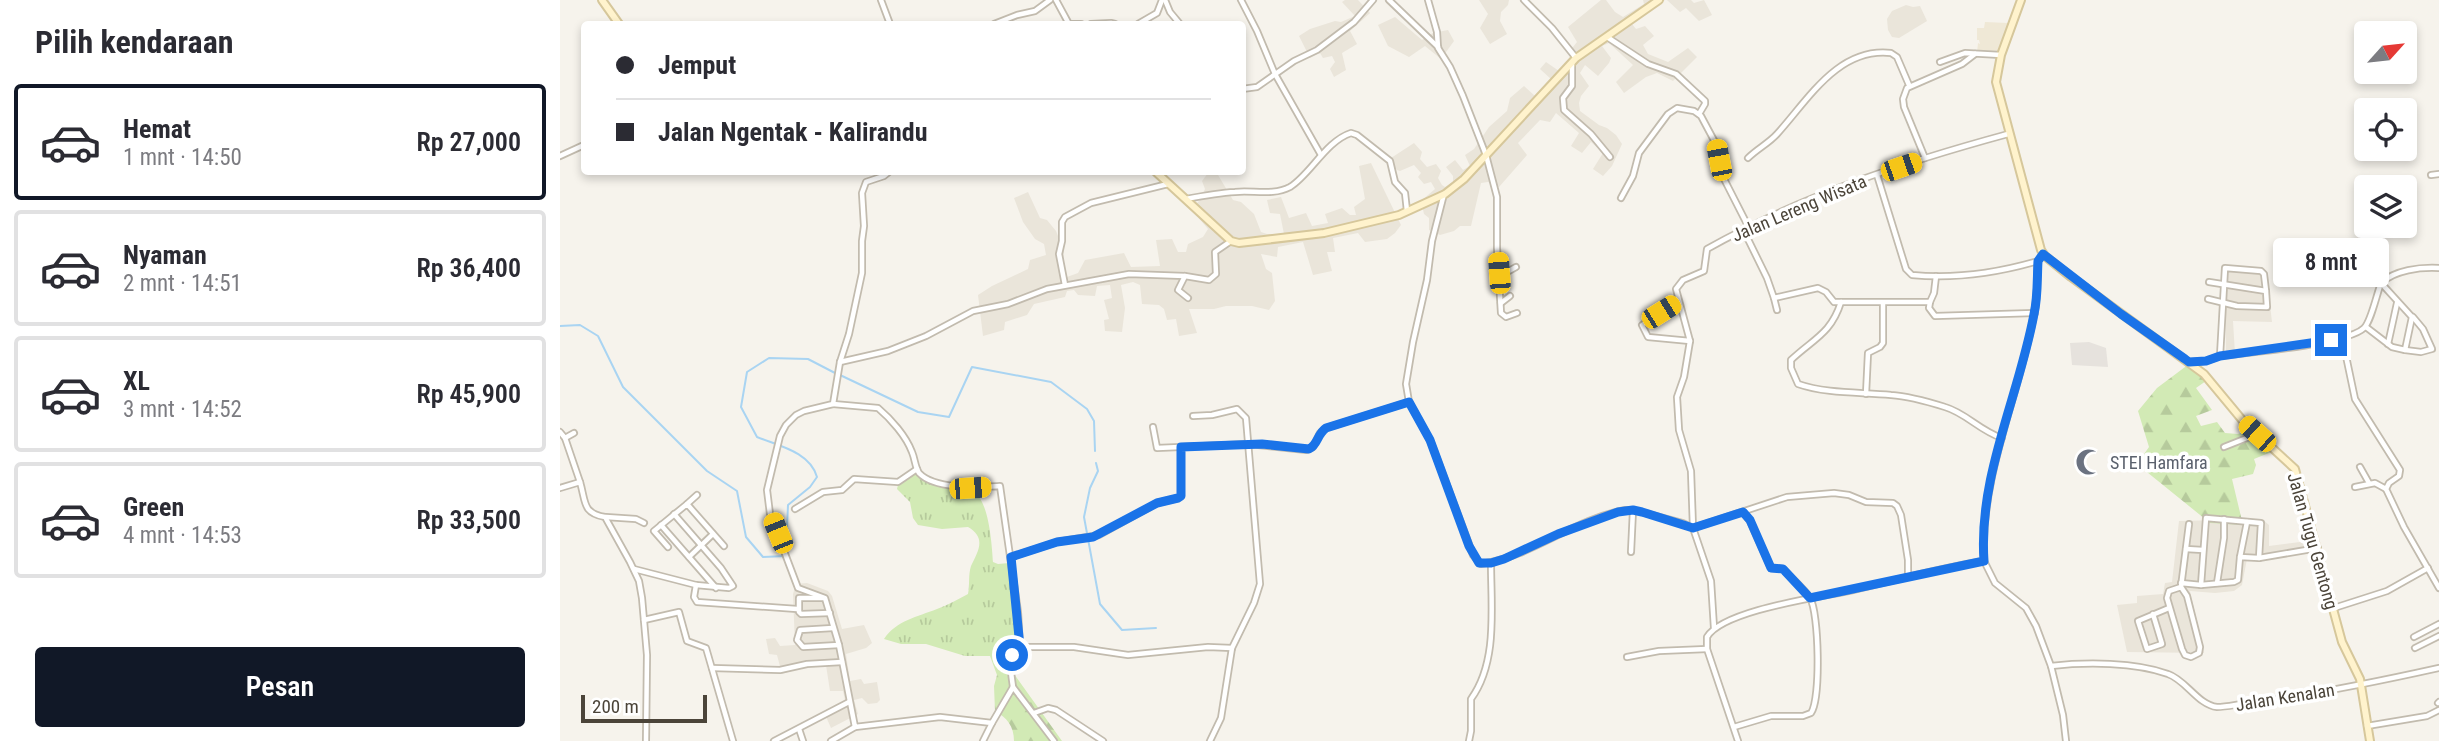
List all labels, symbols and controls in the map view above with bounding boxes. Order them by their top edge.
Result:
north arrow [2354,21,2417,84]
map controls [2354,21,2417,238]
text: Pilih kendaraan [35,23,234,61]
text: Jemput [658,50,736,80]
button: locate [2354,98,2417,161]
icon: car [39,111,102,174]
text: Hemat [123,114,191,144]
text: Jalan Ngentak - Kalirandu [658,117,928,147]
text: Rp 27,000 [416,127,521,157]
car [1705,137,1734,183]
text: 1 mnt · 14:50 [123,144,242,171]
car [1878,150,1925,184]
street label: Jalan Lereng Wisata [1729,170,1869,246]
button: layers [2354,175,2417,238]
icon: car [39,237,102,300]
callout: 8 mnt [2273,238,2389,288]
text: Nyaman [123,240,207,270]
text: 8 mnt [2305,249,2357,276]
car [1488,251,1511,295]
text: Rp 36,400 [416,253,521,283]
text: 2 mnt · 14:51 [123,270,242,297]
car [1638,292,1685,332]
route end [2315,324,2347,356]
icon: car [39,363,102,426]
text: XL [123,366,150,396]
text: Rp 45,900 [416,379,521,409]
text: 3 mnt · 14:52 [123,396,242,423]
car [2235,412,2280,456]
mosque icon: STEI Hamfara [2074,447,2104,477]
place label: STEI Hamfara [2110,452,2208,473]
street label: Jalan Tugu Gentong [2283,470,2343,612]
car [949,476,992,500]
icon: car [39,489,102,552]
text: Green [123,492,184,522]
text: Rp 33,500 [416,505,521,535]
car [761,510,796,556]
text: 4 mnt · 14:53 [123,522,242,549]
route start [996,639,1028,671]
button: Pesan [35,647,525,727]
street label: Jalan Kenalan [2234,679,2336,715]
scale bar [581,692,707,724]
text: 200 m [592,695,639,718]

